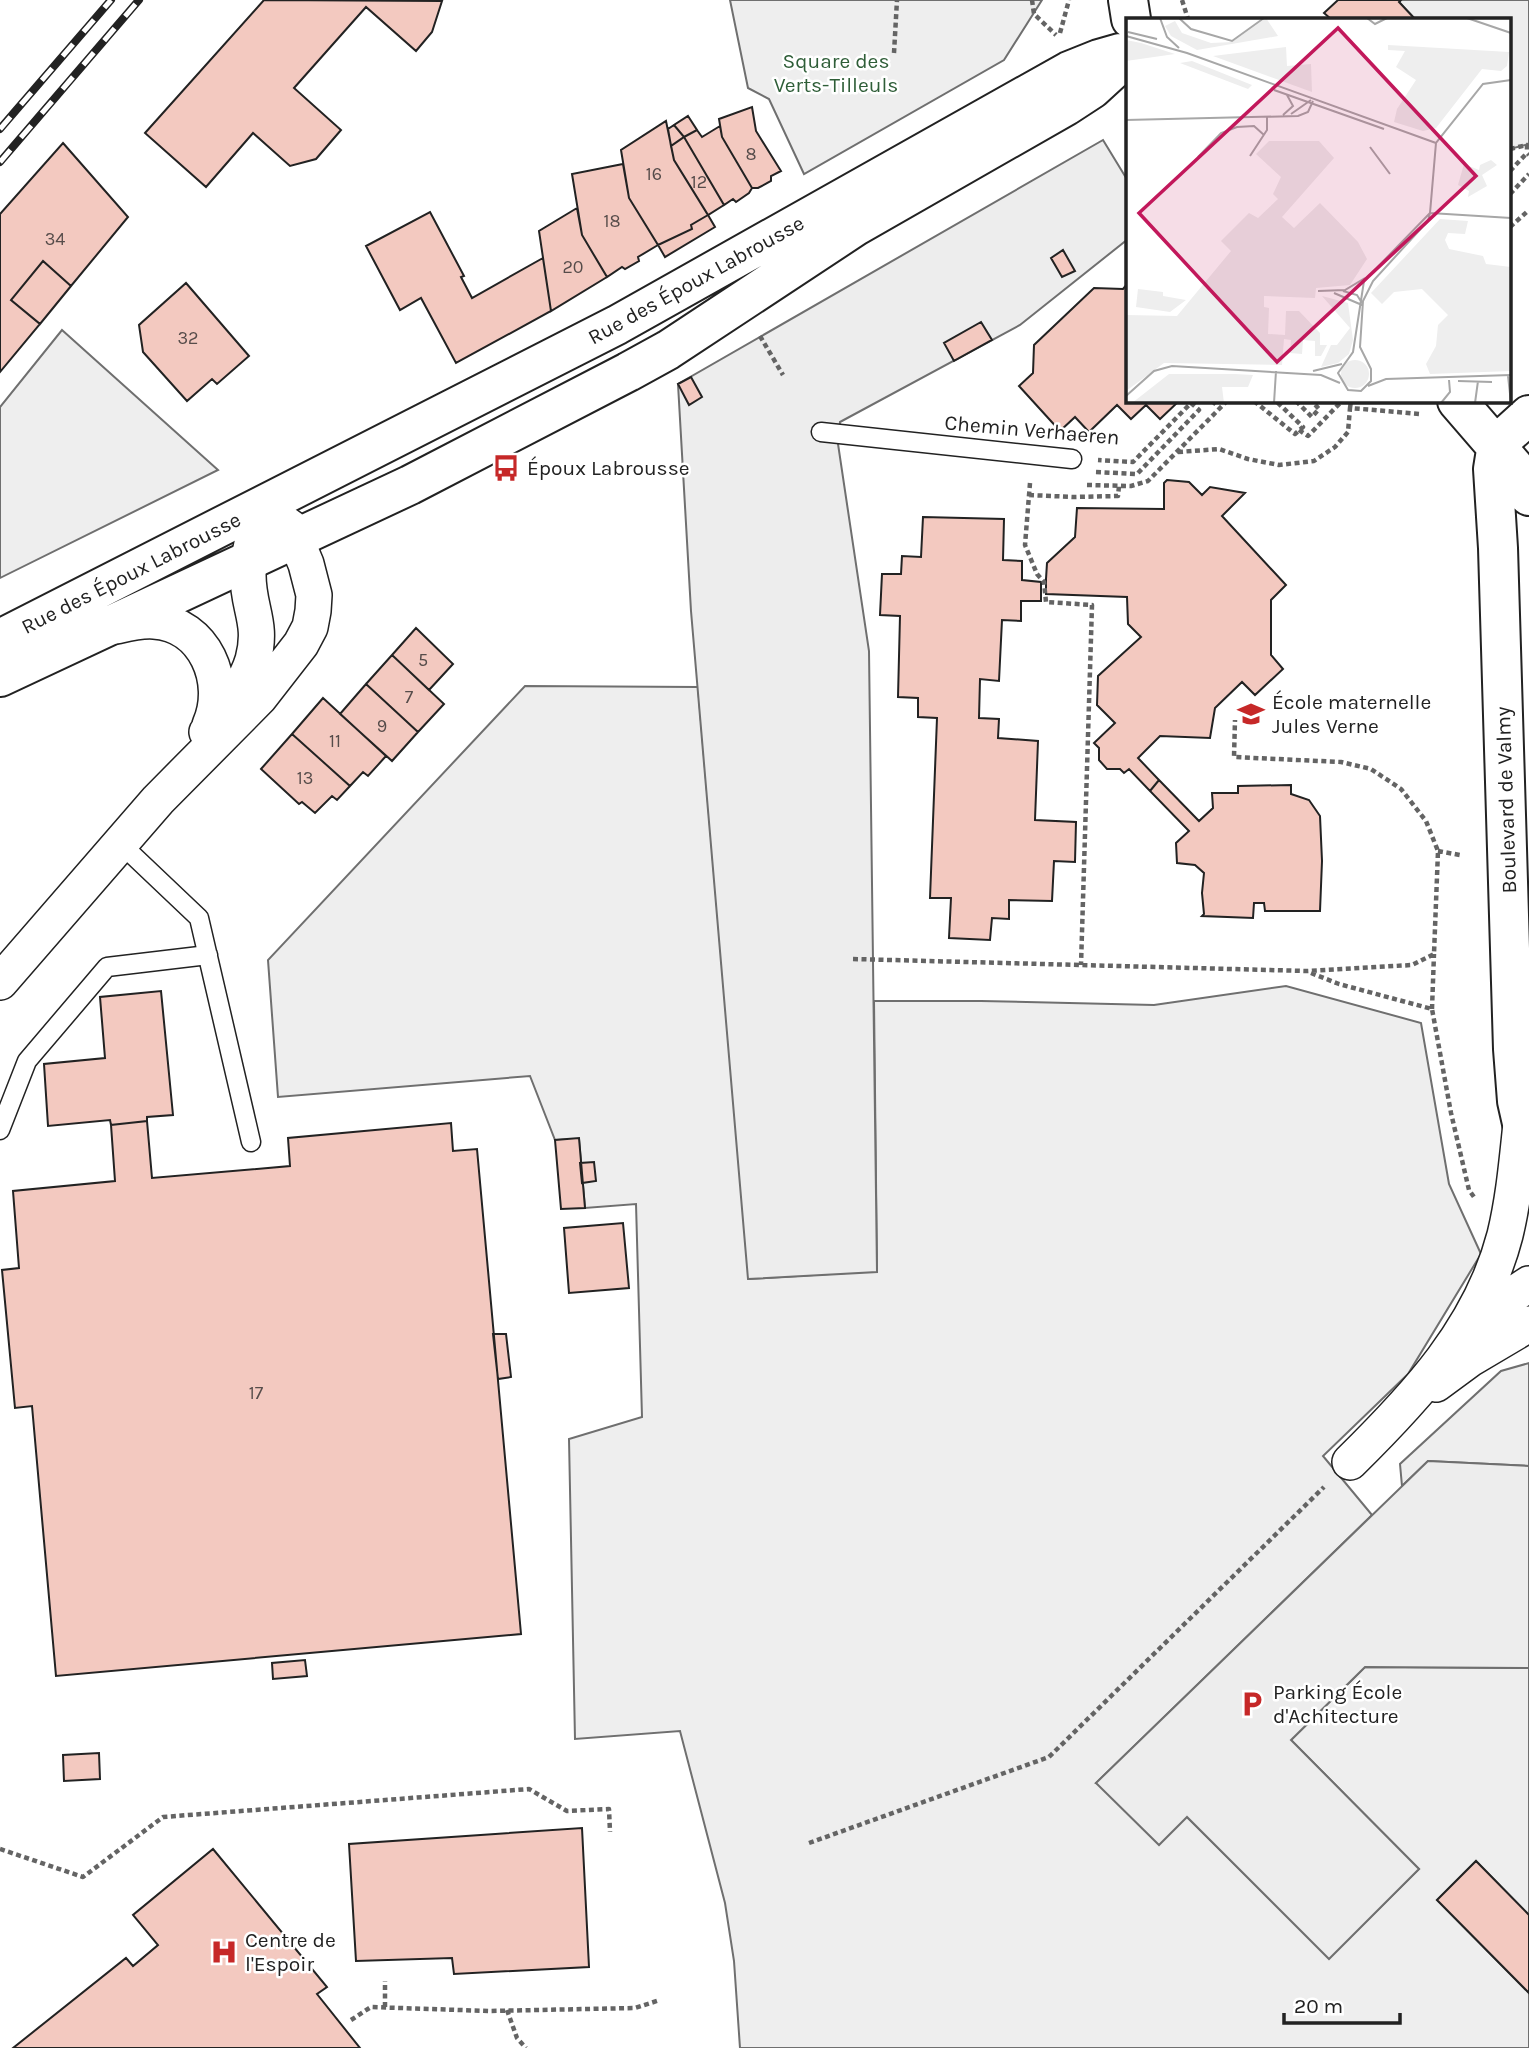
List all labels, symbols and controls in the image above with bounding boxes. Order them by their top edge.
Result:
inset map [1126,18,1512,402]
park label: Square des Verts-Tilleuls [774,49,898,97]
house number: 8 [745,143,757,165]
house number: 16 [646,163,662,185]
house number: 12 [691,171,707,193]
house number: 18 [603,210,621,232]
street label: Rue des Époux Labrousse [584,211,808,349]
house number: 34 [45,228,65,250]
house number: 20 [562,256,584,278]
house number: 32 [177,327,199,349]
street label: Chemin Verhaeren [944,410,1120,450]
bus stop icon: Époux Labrousse [491,453,521,483]
place label: Époux Labrousse [527,456,689,480]
street label: Rue des Époux Labrousse [17,507,245,639]
house number: 5 [418,649,428,671]
house number: 7 [405,686,414,708]
place label: École maternelle Jules Verne [1272,690,1431,738]
school or university icon: École maternelle Jules Verne [1236,699,1266,729]
street label: Boulevard de Valmy [1491,706,1521,894]
house number: 9 [377,715,387,737]
house number: 11 [329,730,341,752]
house number: 13 [297,767,313,789]
house number: 17 [249,1382,264,1404]
place label: Parking École d'Achitecture [1273,1680,1402,1728]
parking icon: Parking École d'Achitecture [1237,1689,1267,1719]
place label: Centre de l'Espoir [245,1928,336,1976]
hospital icon: Centre de l'Espoir [209,1937,239,1967]
scale bar [1284,1982,1400,2026]
text: 20 m [1294,1994,1343,2018]

